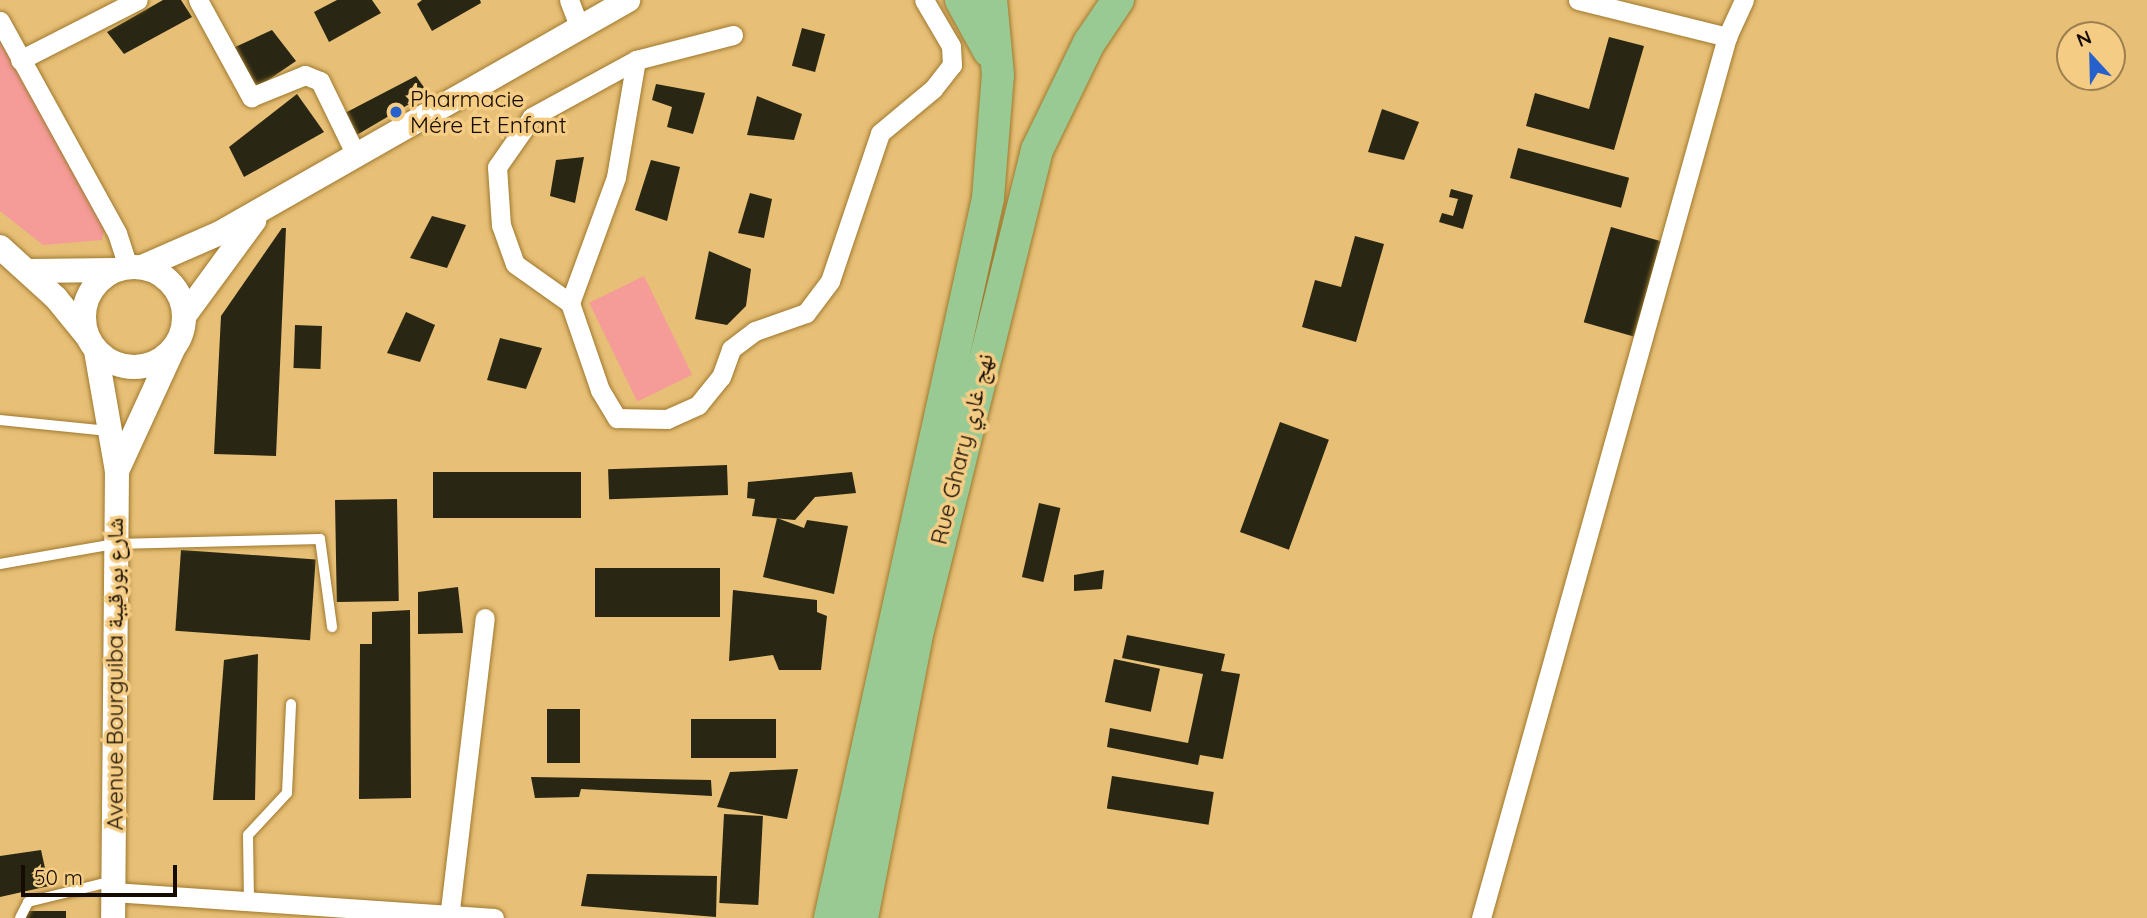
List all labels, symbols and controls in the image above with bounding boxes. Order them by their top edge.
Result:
north arrow [2056,21,2126,91]
text: N [2073,25,2095,52]
place label: Pharmacie Mére Et Enfant [410,85,566,139]
marker: Pharmacie Mére Et Enfant [388,104,404,120]
street label: Rue Ghary نهج غاري [925,351,999,547]
street label: Avenue Bourguiba شارع بورقيبة [101,518,129,830]
scale bar [24,852,180,896]
text: 50 m [34,864,83,890]

